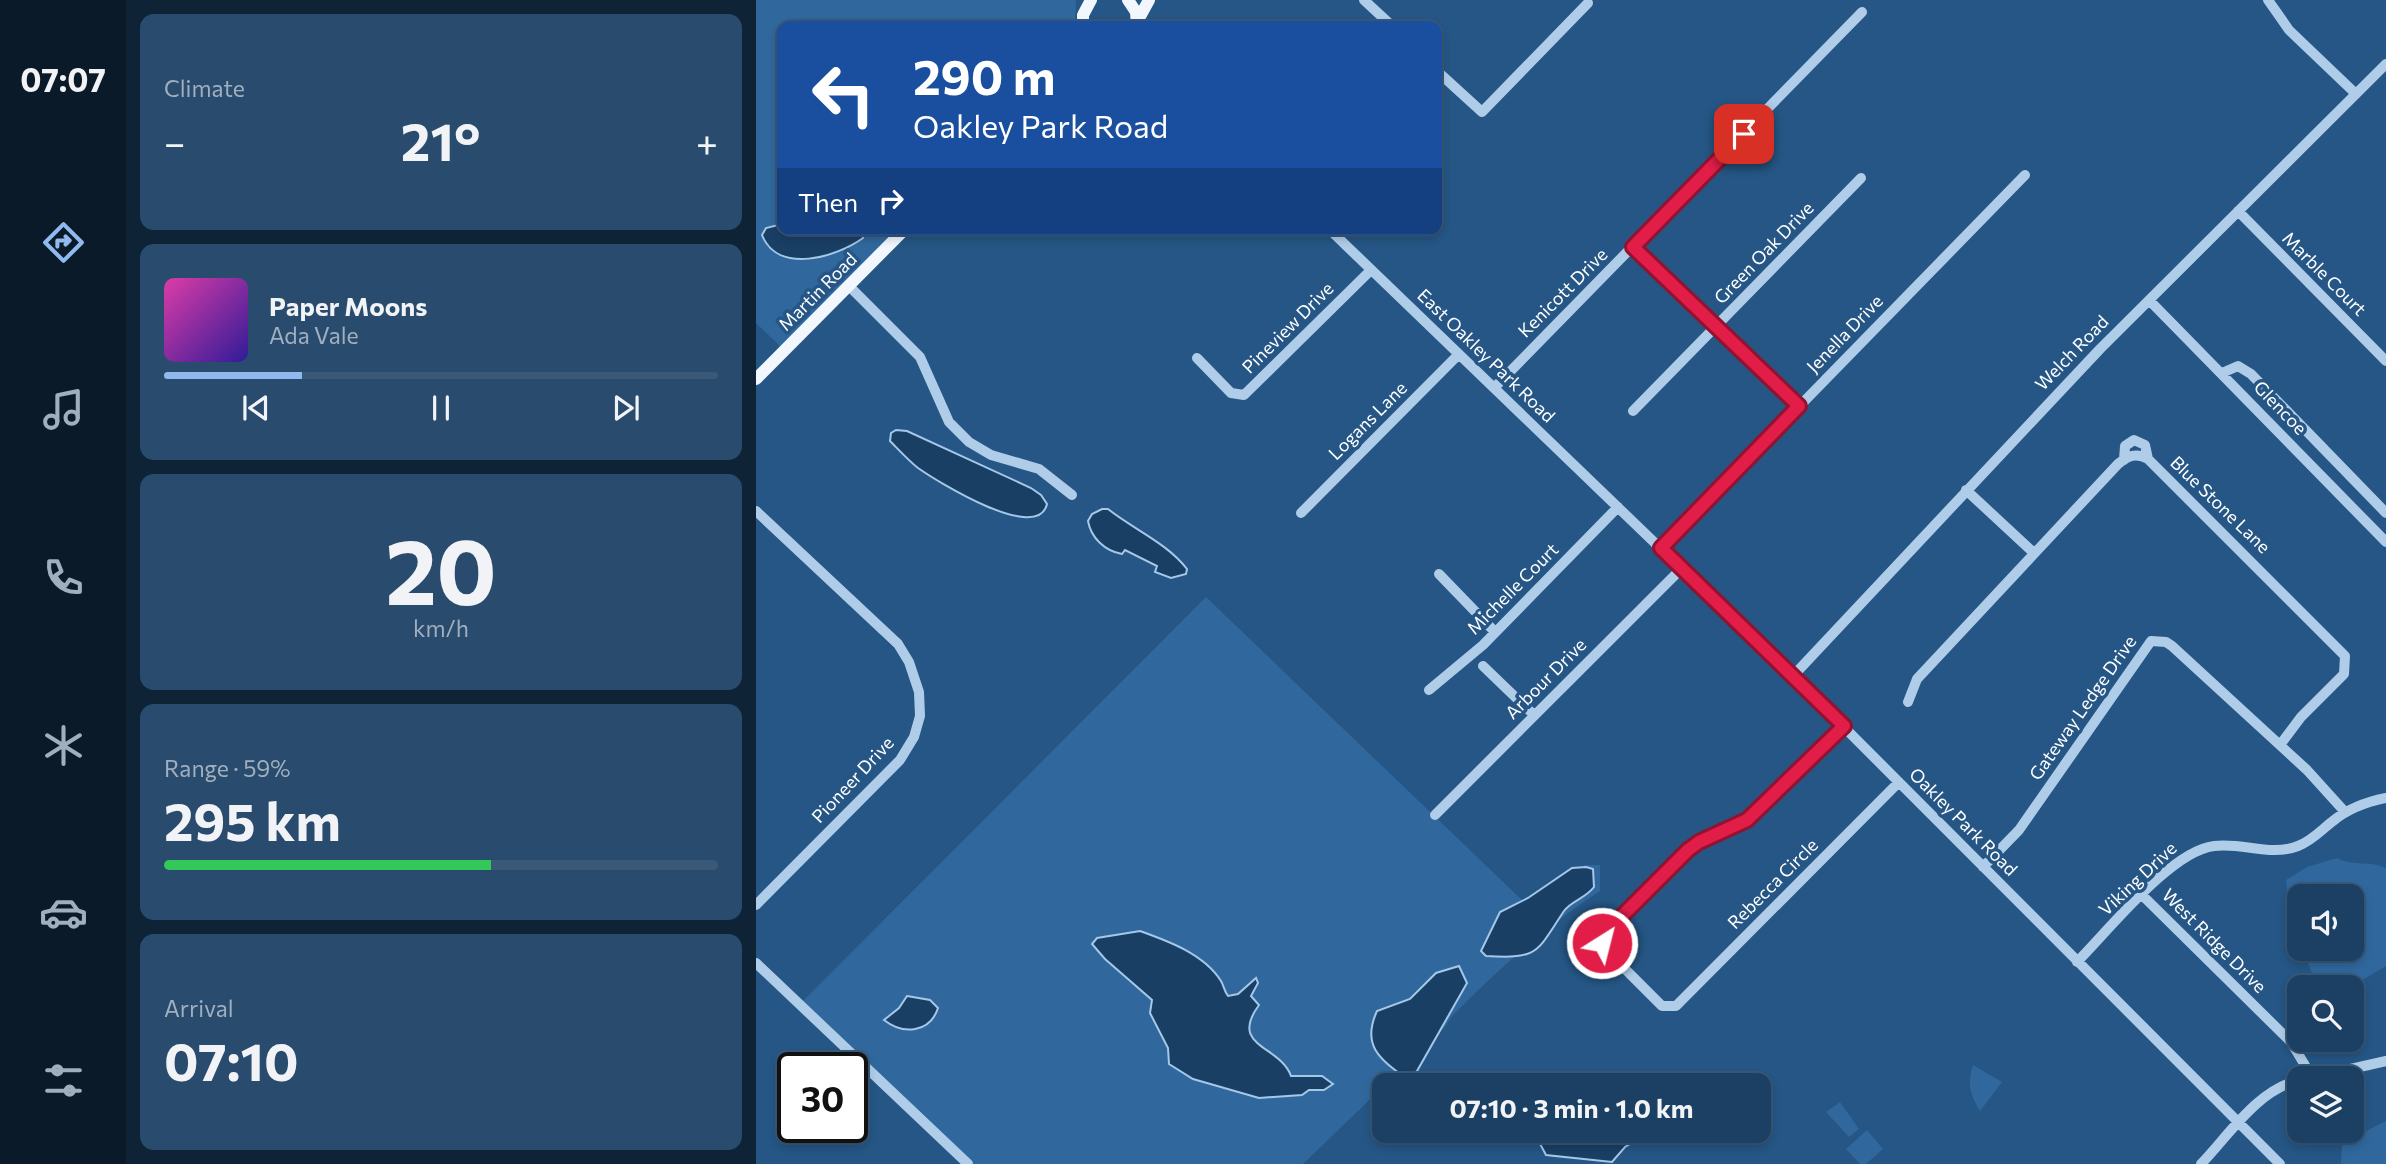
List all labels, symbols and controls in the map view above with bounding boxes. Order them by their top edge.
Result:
text: 290 m [913,45,1055,105]
icon: left [798,49,889,140]
text: 07:07 [20,59,106,99]
text: Climate [164,74,245,102]
pin [1714,104,1774,164]
text: Oakley Park Road [913,105,1168,145]
text: 21° [401,108,480,172]
icon: arrive [1725,115,1763,153]
text: − [164,118,186,165]
text: + [696,118,718,165]
icon: right [872,182,910,220]
text: Then [798,186,858,217]
street label: Green Oak Drive [1709,197,1818,308]
icon: directions [39,218,88,267]
street label: Marble Court [2278,227,2371,320]
street label: Kenicott Drive [1513,243,1611,341]
street label: Martin Road [774,248,861,335]
street label: Pineview Drive [1237,277,1337,377]
street label: East Oakley Park Road [1413,284,1560,427]
text: Paper Moons [269,290,427,321]
street label: Jenella Drive [1802,290,1887,377]
street label: Welch Road [2030,310,2112,394]
text: Ada Vale [269,321,359,349]
street label: Glencoe [2250,376,2312,439]
street label: Logans Lane [1324,377,1411,464]
icon: music [39,385,88,434]
icon: previous [237,389,275,427]
icon: pause [422,389,460,427]
icon: next [607,389,645,427]
street label: Blue Stone Lane [2166,451,2275,557]
text: 20 [385,512,497,624]
street label: Michelle Court [1462,538,1563,639]
icon: phone [39,553,88,602]
text: km/h [413,614,469,642]
street label: Gateway Ledge Drive [2024,631,2140,784]
street label: Arbour Drive [1500,633,1590,723]
icon: climate [39,721,88,770]
street label: Pioneer Drive [807,732,898,827]
text: Range · 59% [164,754,291,782]
street label: Oakley Park Road [1905,763,2022,880]
text: 295 km [164,788,341,852]
street label: Rebecca Circle [1723,834,1822,933]
street label: Viking Drive [2094,837,2181,920]
street label: West Ridge Drive [2158,883,2272,997]
map controls [2287,884,2364,1143]
button: sound [2287,884,2364,961]
icon: car [39,888,88,937]
position arrow [1565,906,1639,980]
button: search [2287,975,2364,1052]
text: Arrival [164,994,234,1022]
text: 07:10 [164,1028,298,1092]
speed limit sign: 30 [777,1052,868,1143]
icon: filters [39,1056,88,1105]
button: layers [2287,1066,2364,1143]
text: 07:10 · 3 min · 1.0 km [1449,1092,1694,1123]

